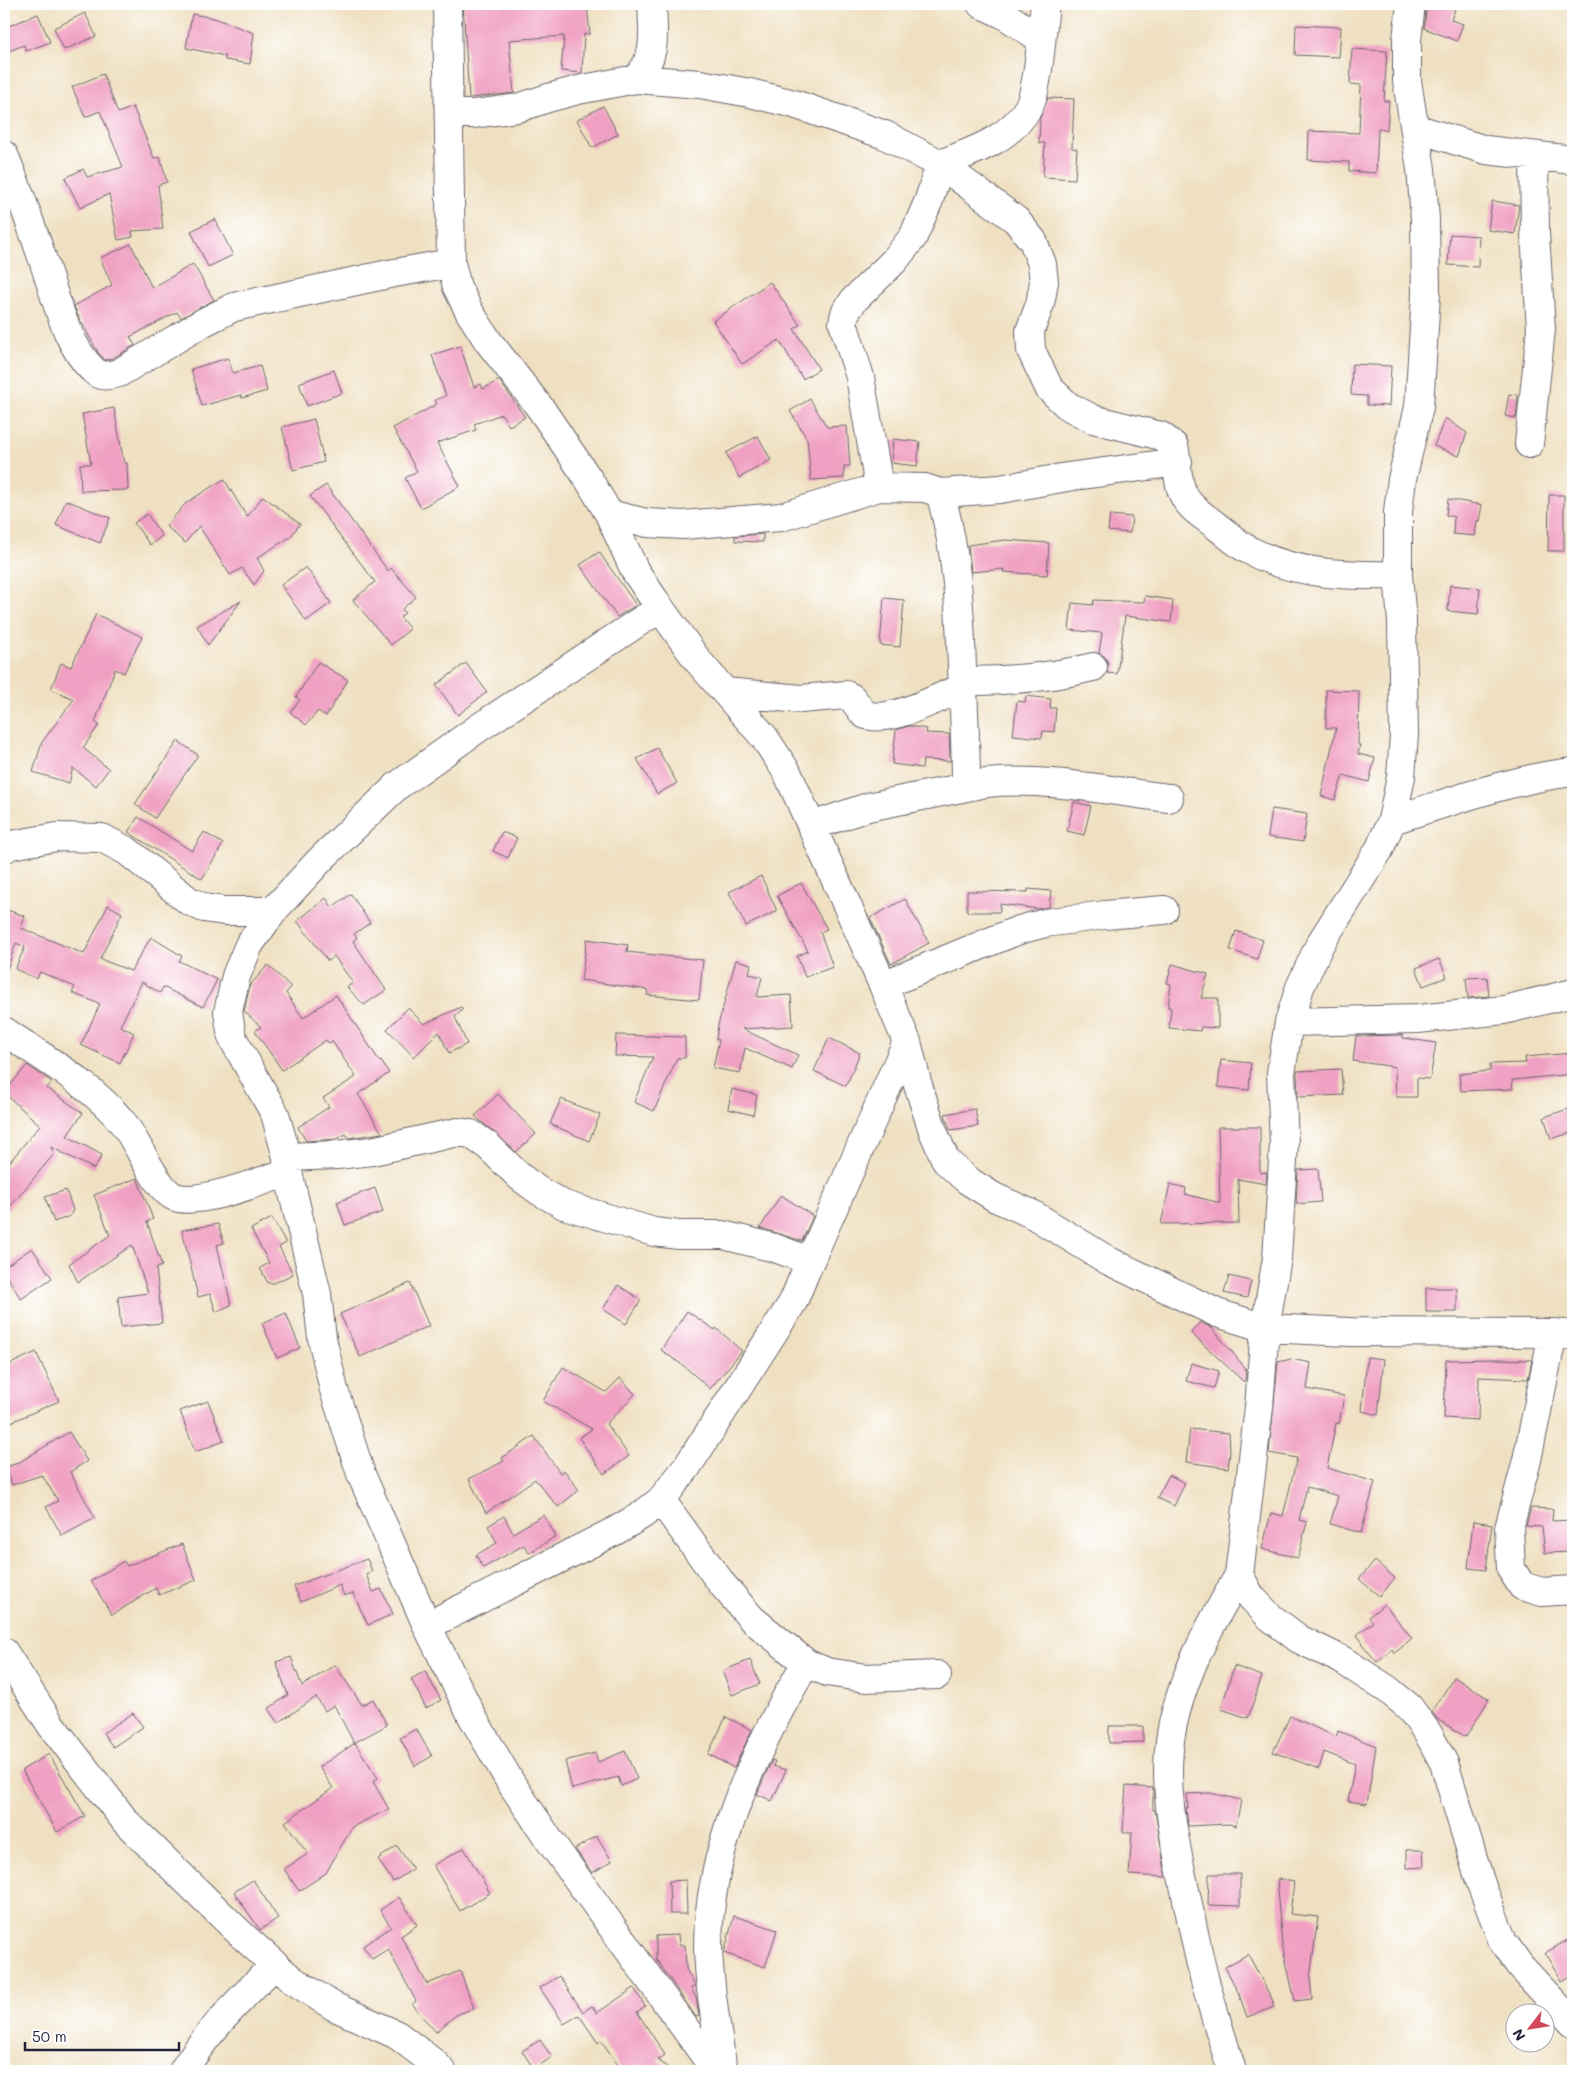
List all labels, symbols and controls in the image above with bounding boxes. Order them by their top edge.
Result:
north arrow [1504,2002,1554,2052]
scale bar [25,2020,179,2052]
text: N [1508,2025,1529,2044]
text: 50 m [32,2026,67,2046]

